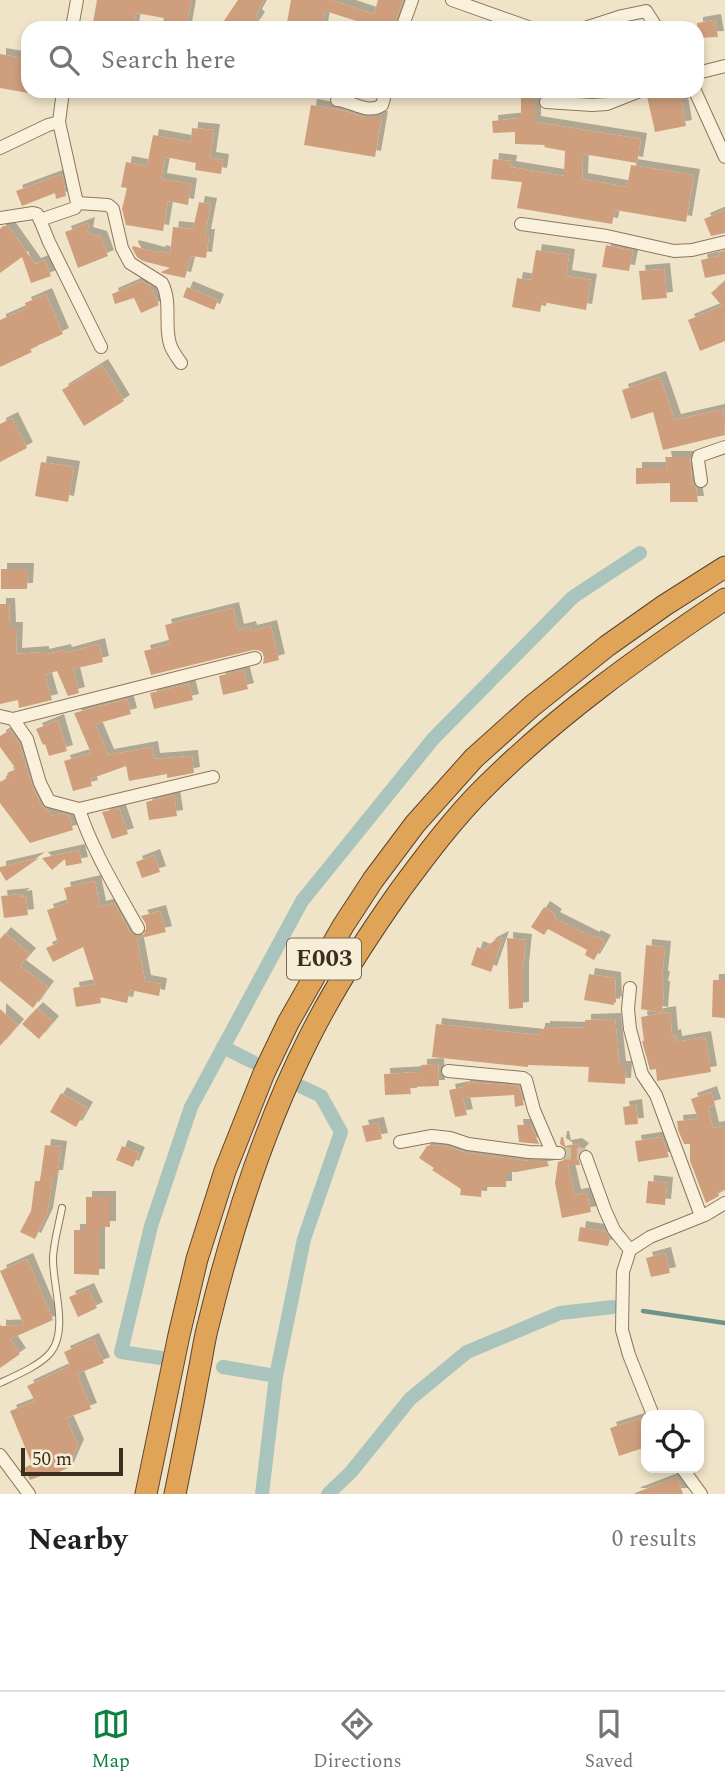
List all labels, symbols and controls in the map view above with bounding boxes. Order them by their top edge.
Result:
search box [21,21,704,98]
text: Search here [101,40,236,80]
icon: search [45,41,83,79]
road number: E003 [287,939,361,979]
map controls [641,1410,704,1473]
button: locate [641,1410,704,1473]
scale bar [21,1445,122,1477]
text: 50 m [32,1445,72,1474]
text: Nearby [28,1517,127,1563]
text: 0 results [612,1522,697,1557]
tab: Map [92,1705,130,1776]
tab: Directions [313,1705,402,1776]
tab: Saved [585,1705,633,1776]

